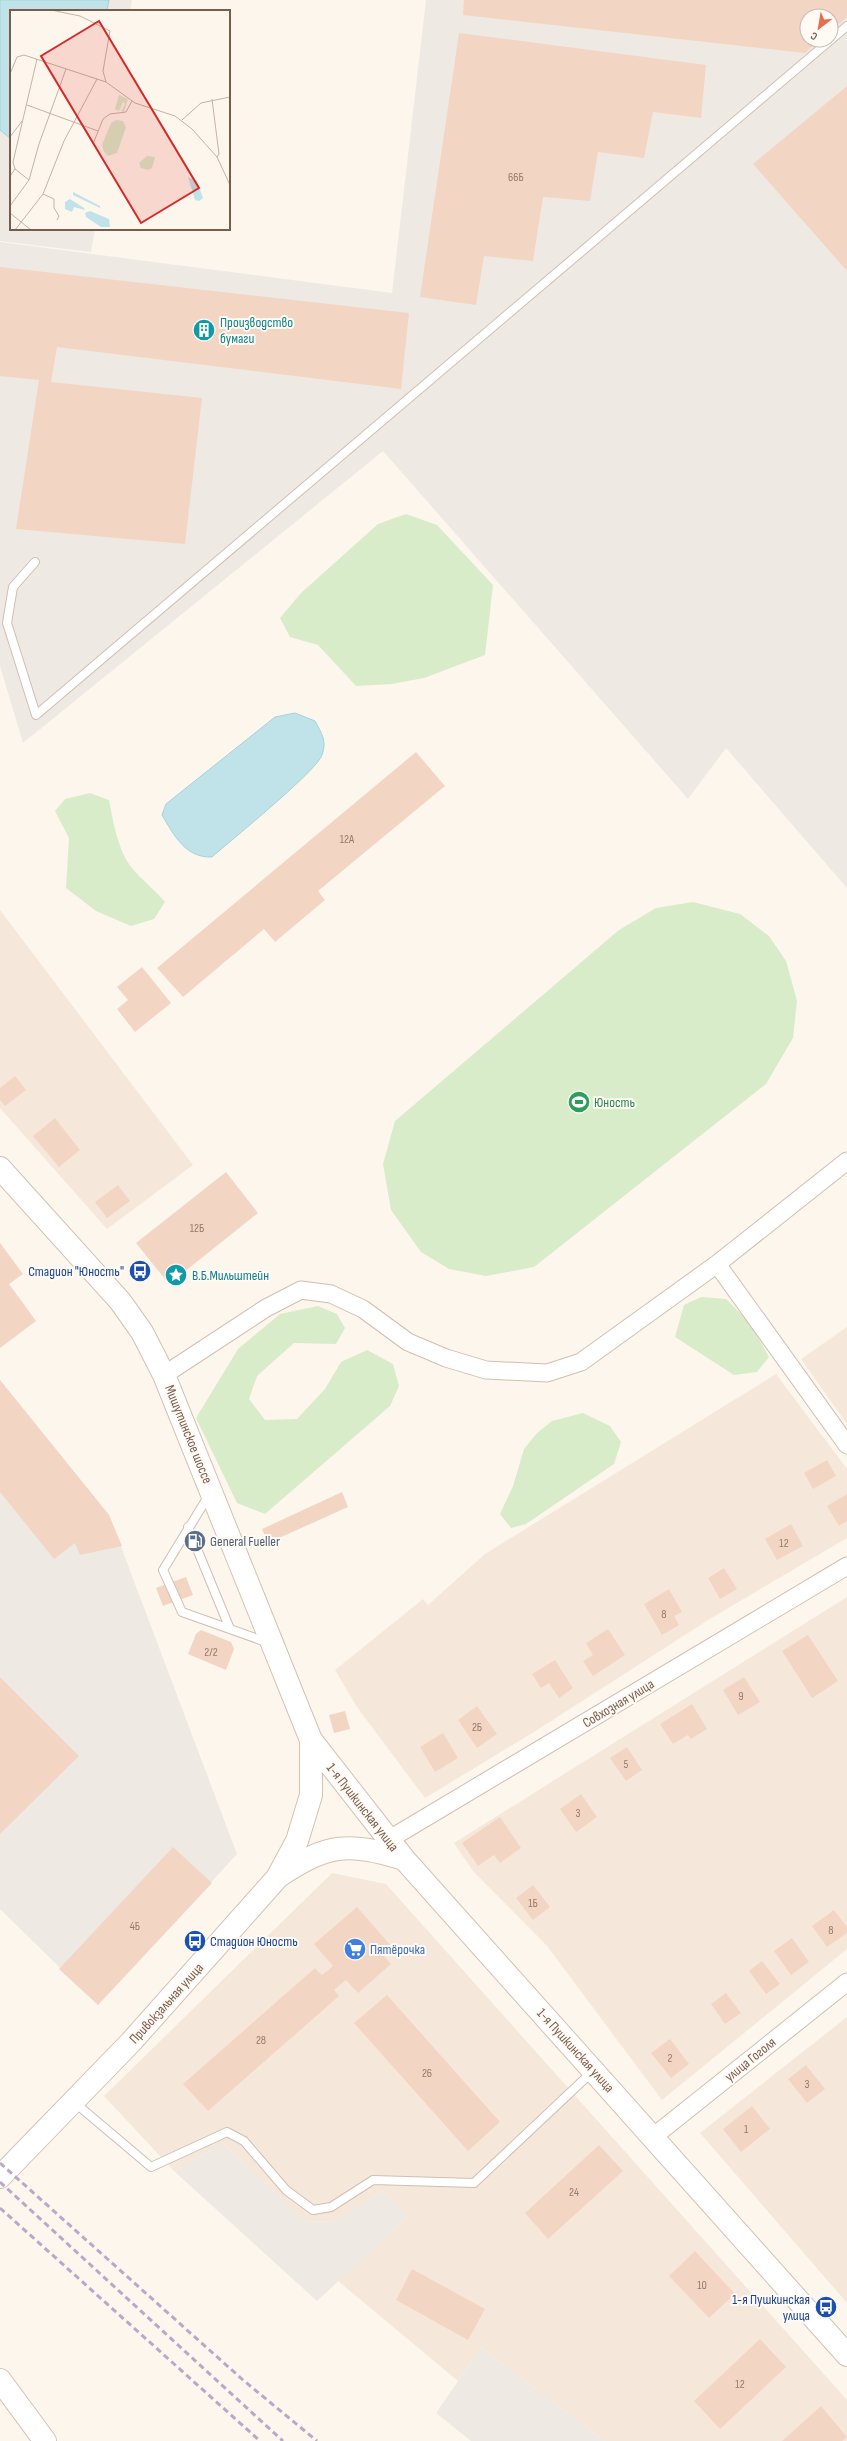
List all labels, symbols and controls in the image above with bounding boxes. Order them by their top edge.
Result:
north arrow [799,8,839,48]
inset map [10,10,230,230]
text: С [808,29,820,43]
house number: 66Б [508,170,524,185]
place label: Производство бумаги [220,314,293,347]
building icon: Производство бумаги [191,317,217,343]
house number: 12А [340,832,355,847]
sports icon: Юность [566,1089,592,1115]
place label: Юность [594,1094,635,1111]
house number: 12Б [190,1221,204,1236]
bus stop icon: Стадион "Юность" [127,1258,153,1284]
place icon: В.Б.Мильштейн [163,1262,189,1288]
place label: Стадион "Юность" [28,1263,124,1280]
place label: В.Б.Мильштейн [192,1267,269,1284]
street label: Мишутинское шоссе [161,1382,216,1486]
fuel station icon: General Fueller [182,1528,208,1554]
place label: General Fueller [210,1533,280,1550]
house number: 12 [779,1536,789,1551]
house number: 8 [661,1607,667,1622]
house number: 2/2 [204,1645,218,1660]
street label: Совхозная улица [579,1675,657,1731]
house number: 9 [738,1689,744,1704]
house number: 2Б [472,1720,482,1735]
house number: 5 [624,1757,629,1772]
street label: 1-я Пушкинская улица [323,1760,402,1855]
house number: 3 [575,1806,581,1821]
house number: 1Б [528,1896,538,1911]
house number: 4Б [130,1919,140,1934]
house number: 8 [828,1923,834,1938]
bus stop icon: Стадион Юность [182,1928,208,1954]
place label: Стадион Юность [210,1933,298,1950]
supermarket icon: Пятёрочка [342,1936,368,1962]
place label: Пятёрочка [370,1941,425,1958]
street label: Привокзальная улица [126,1960,207,2047]
street label: 1-я Пушкинская улица [533,2005,618,2096]
house number: 28 [256,2033,266,2048]
street label: улица Гоголя [721,2034,779,2085]
house number: 2 [668,2051,673,2066]
house number: 26 [422,2066,432,2081]
house number: 3 [804,2077,810,2092]
house number: 1 [744,2122,749,2137]
house number: 24 [569,2185,579,2200]
house number: 10 [697,2278,707,2293]
place label: 1-я Пушкинская улица [732,2291,810,2324]
bus stop icon: 1-я Пушкинская улица [813,2294,839,2320]
house number: 12 [735,2377,745,2392]

